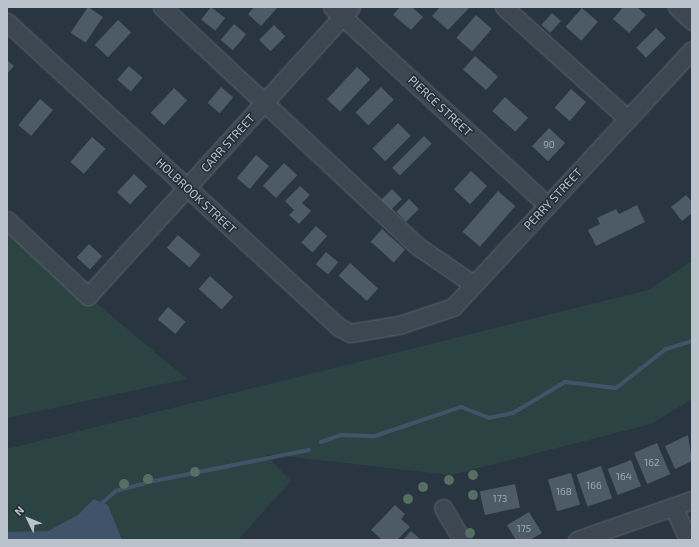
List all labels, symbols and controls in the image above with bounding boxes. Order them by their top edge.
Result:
street label: PIERCE STREET [405,73,475,139]
street label: CARR STREET [198,111,258,175]
house number: 90 [543,139,555,151]
street label: HOLBROOK STREET [153,155,239,237]
street label: PERRY STREET [521,165,585,233]
house number: 162 [644,457,660,469]
house number: 164 [616,471,632,483]
house number: 166 [586,480,602,492]
house number: 168 [556,486,572,498]
house number: 173 [493,493,507,505]
north arrow [8,499,48,539]
text: N [11,503,26,518]
house number: 175 [517,523,531,535]

